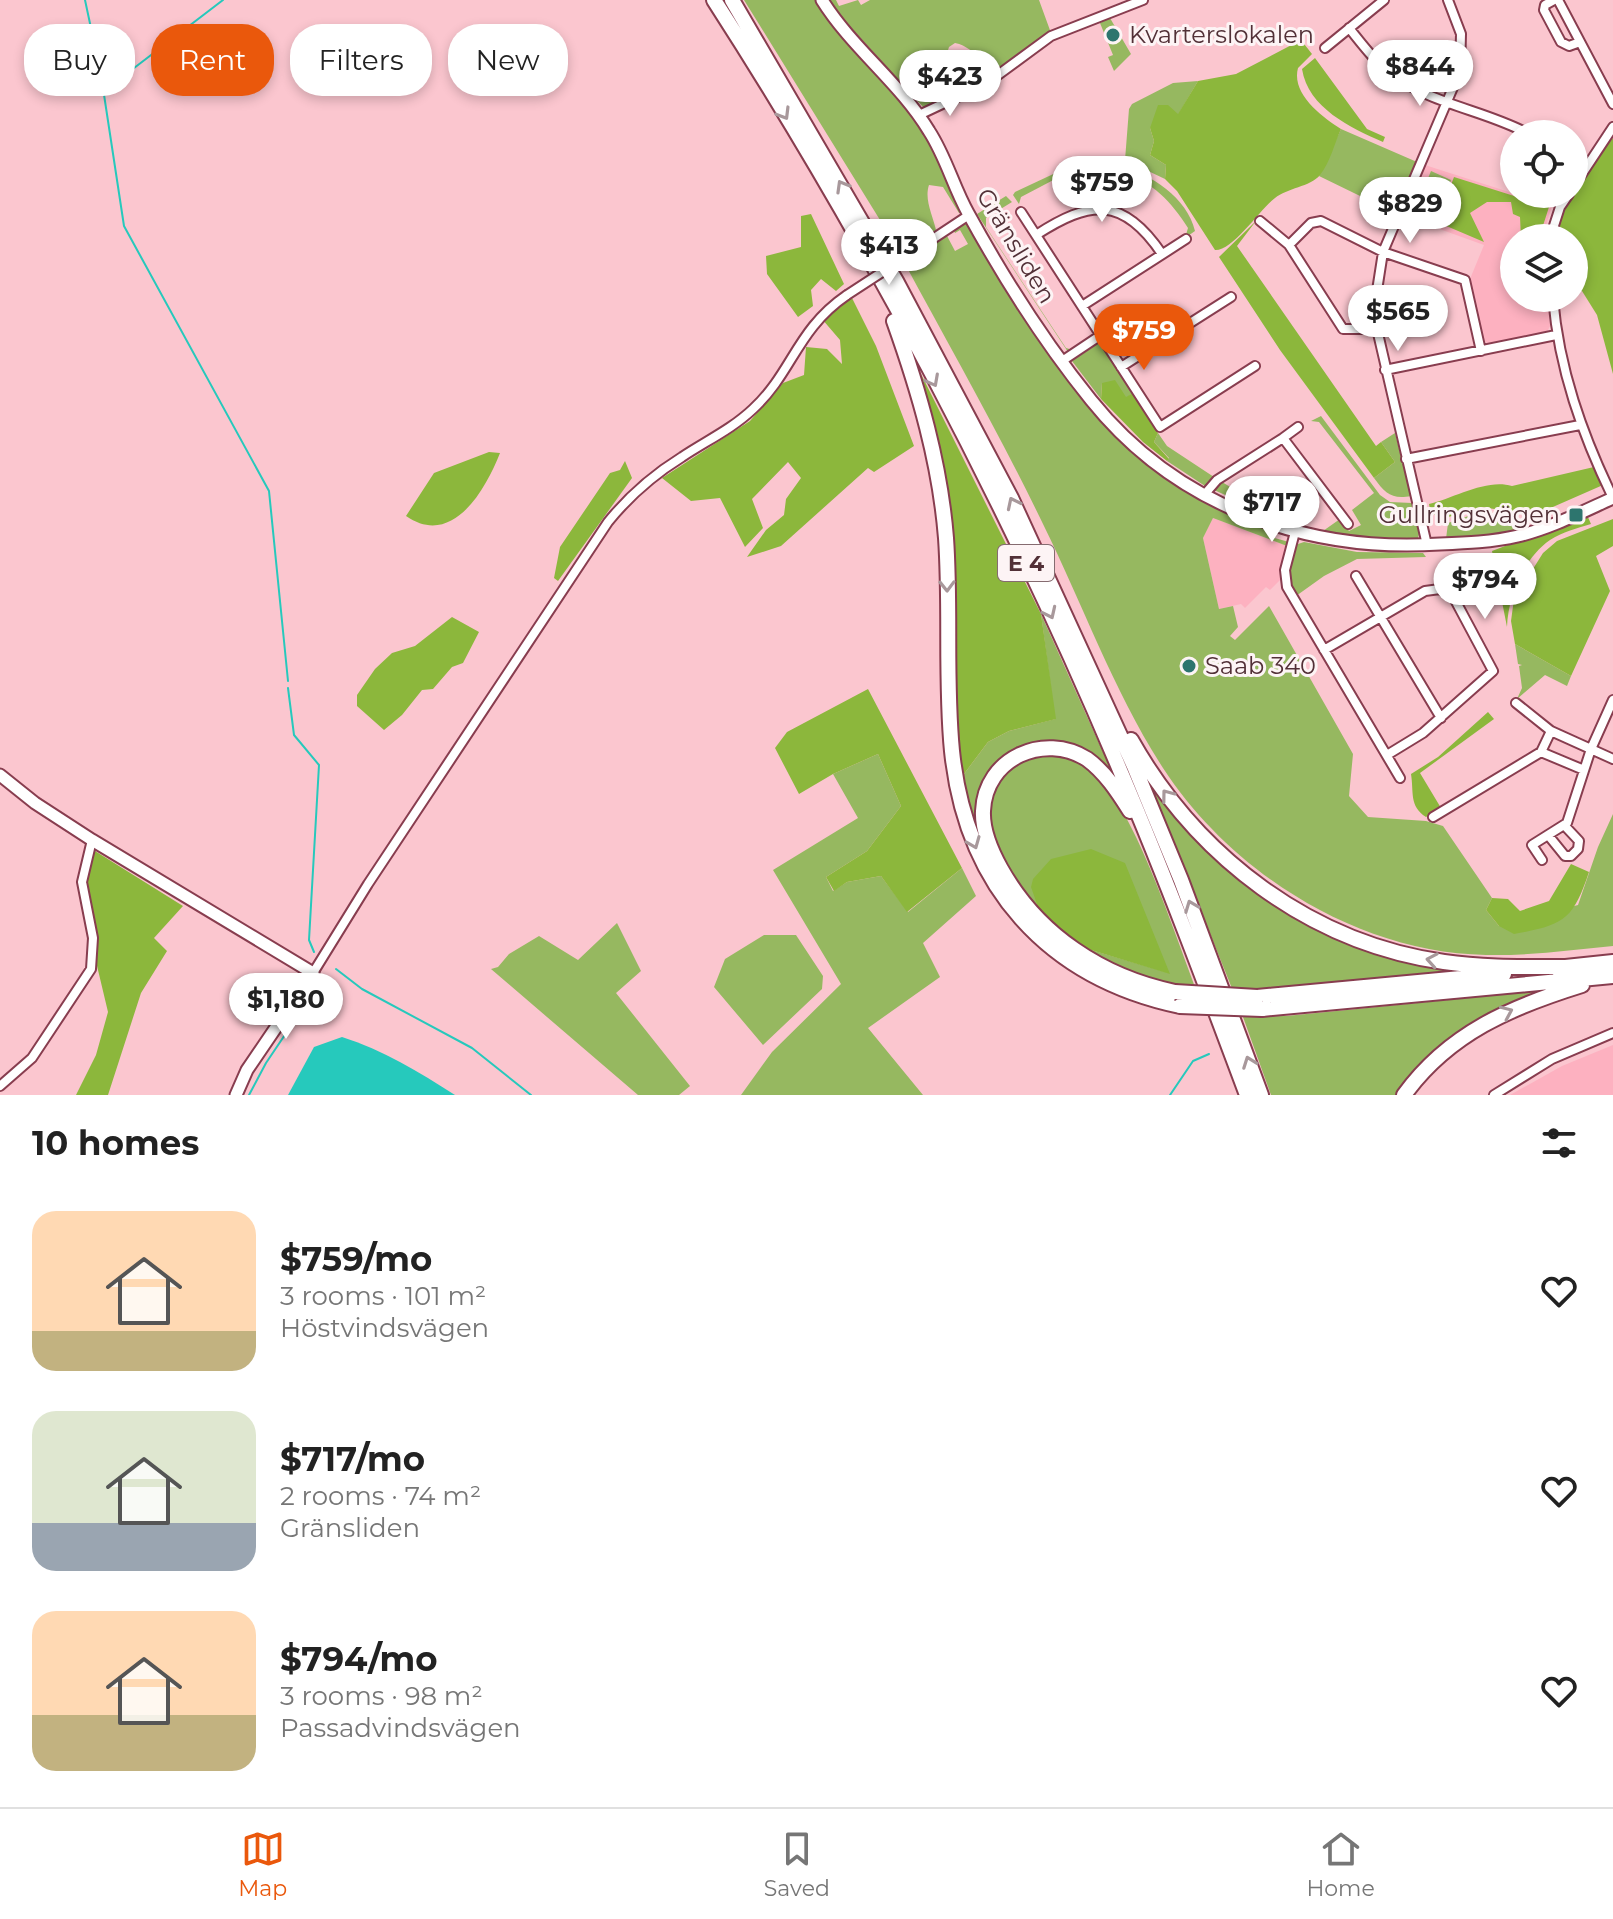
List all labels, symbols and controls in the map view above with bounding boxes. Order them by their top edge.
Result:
place label: Kvarterslokalen [1129,20,1314,49]
chip: Buy [24,24,135,96]
chip: Rent [151,24,274,96]
chip: Filters [290,24,432,96]
chip: New [448,24,568,96]
marker: Kvarterslokalen [1104,26,1122,44]
pin: $844 [1373,40,1467,108]
pin: $423 [903,50,997,118]
text: $844 [1385,50,1455,82]
text: $423 [917,60,983,92]
one-way arrow [774,105,790,120]
map controls [1500,120,1588,312]
button: locate [1500,120,1588,208]
pin: $759 [1055,156,1149,224]
text: $759 [1070,166,1134,198]
pin: $829 [1363,177,1457,245]
one-way arrow [836,180,852,195]
street label: Gränsliden [971,183,1062,309]
text: $829 [1377,187,1443,219]
pin: $413 [842,219,936,287]
button: layers [1500,224,1588,312]
text: $413 [859,229,919,261]
pin: $565 [1351,285,1445,353]
text: $565 [1366,295,1430,327]
pin: $759 [1097,304,1191,372]
text: $759 [1112,314,1176,346]
one-way arrow [924,372,939,387]
pin: $717 [1225,476,1319,544]
text: $717 [1242,486,1302,518]
one-way arrow [1007,496,1023,511]
place label: Gullringsvägen [1379,500,1560,529]
marker: Gullringsvägen [1567,506,1585,524]
road number: E 4 [998,545,1054,581]
pin: $794 [1438,553,1532,621]
text: $794 [1452,563,1518,595]
one-way arrow [938,580,956,593]
one-way arrow [1040,605,1056,620]
place label: Saab 340 [1205,651,1316,680]
marker: Saab 340 [1180,657,1198,675]
one-way arrow [1162,789,1177,804]
one-way arrow [965,835,981,849]
one-way arrow [1184,900,1201,914]
one-way arrow [1425,953,1439,970]
pin: $1,180 [221,973,351,1041]
text: $1,180 [247,983,325,1015]
one-way arrow [1499,1005,1513,1021]
one-way arrow [1242,1056,1259,1070]
icon: filters [1537,1121,1581,1165]
text: 10 homes [32,1122,199,1164]
text: $759/mo [280,1238,432,1280]
icon: home [96,1243,192,1339]
icon: heart [1537,1269,1581,1313]
text: 3 rooms · 101 m² [280,1280,486,1312]
text: Höstvindsvägen [280,1312,489,1344]
text: $717/mo [280,1438,425,1480]
icon: home [96,1443,192,1539]
icon: heart [1537,1469,1581,1513]
text: 2 rooms · 74 m² [280,1480,481,1512]
text: Gränsliden [280,1512,420,1544]
text: $794/mo [280,1638,438,1680]
icon: home [96,1643,192,1739]
icon: heart [1537,1669,1581,1713]
text: 3 rooms · 98 m² [280,1680,483,1712]
text: Passadvindsvägen [280,1712,521,1744]
tab: Map [238,1827,287,1902]
tab: Saved [764,1827,830,1902]
tab: Home [1306,1827,1375,1902]

